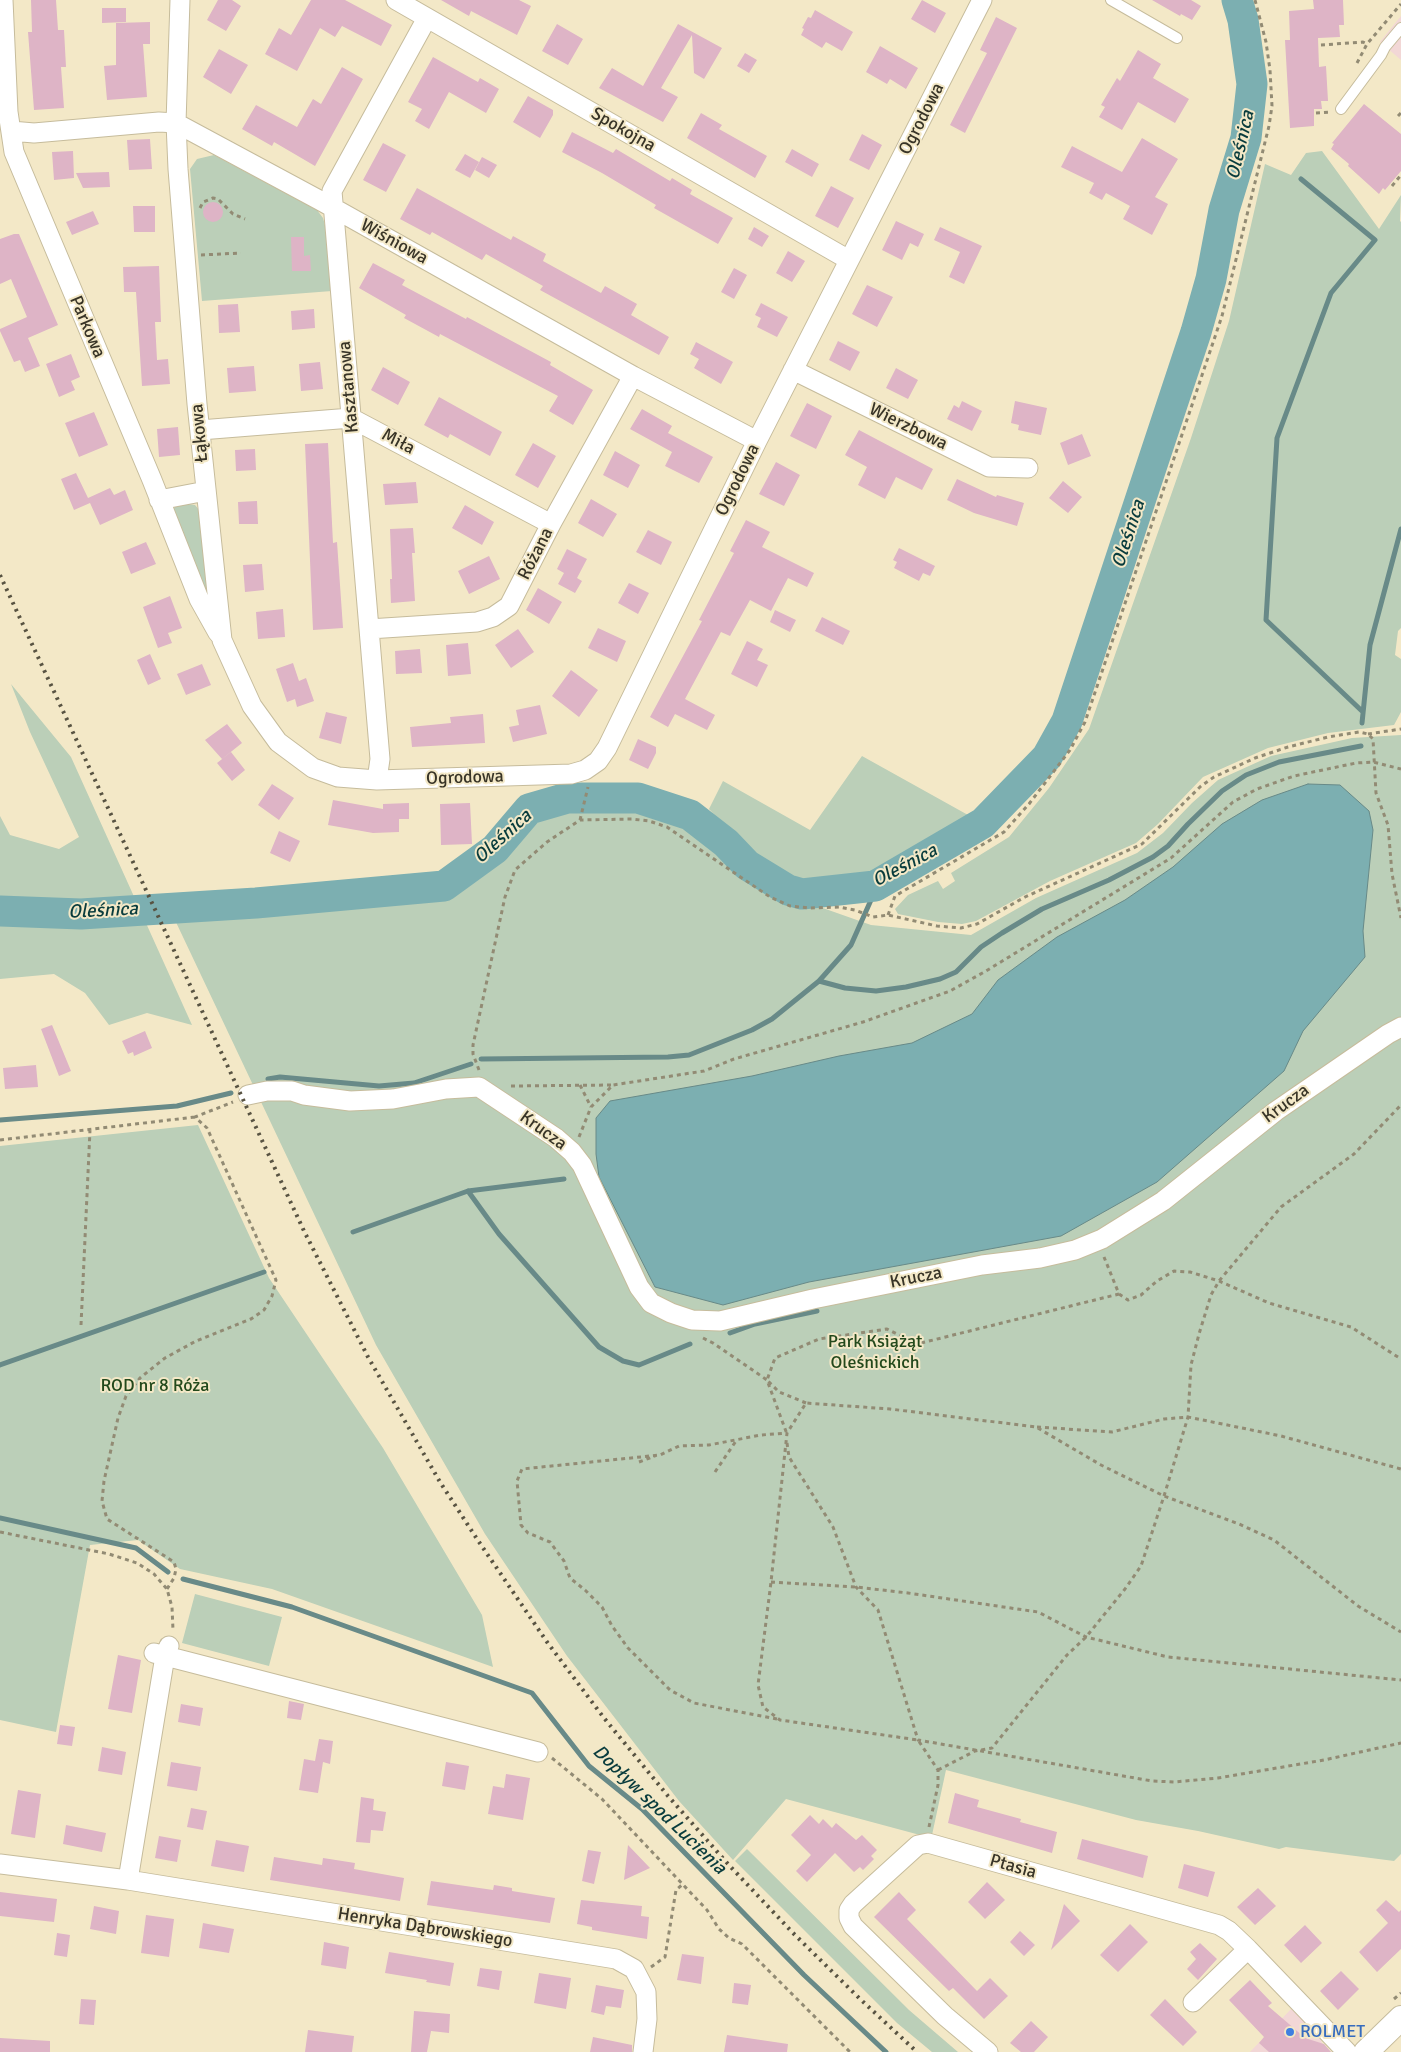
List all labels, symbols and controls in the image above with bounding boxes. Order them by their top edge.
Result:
street label: Ogrodowa [895,79,949,159]
street label: Spokojna [587,103,659,157]
water label: Oleśnica [1222,108,1260,182]
street label: Wiśniowa [356,215,432,269]
street label: Parkowa [64,293,110,361]
street label: Kasztanowa [334,340,364,434]
street label: Wierzbowa [865,399,951,455]
street label: Łąkowa [187,403,213,463]
street label: Miła [378,424,418,460]
street label: Ogrodowa [711,440,765,520]
water label: Oleśnica [1107,497,1151,571]
street label: Różana [514,524,558,584]
street label: Ogrodowa [426,766,504,790]
water label: Oleśnica [469,805,537,869]
water label: Oleśnica [869,840,941,892]
water label: Oleśnica [68,898,138,924]
street label: Krucza [1258,1080,1314,1128]
street label: Krucza [515,1107,571,1155]
street label: Krucza [888,1262,944,1294]
park label: Park Książąt Oleśnickich [828,1331,922,1374]
park label: ROD nr 8 Róża [101,1375,209,1397]
water label: Dopływ spod Lucienia [587,1740,731,1880]
street label: Ptasia [987,1850,1039,1884]
street label: Henryka Dąbrowskiego [336,1904,514,1952]
place label: ROLMET [1300,2021,1365,2043]
marker: ROLMET [1284,2026,1296,2038]

